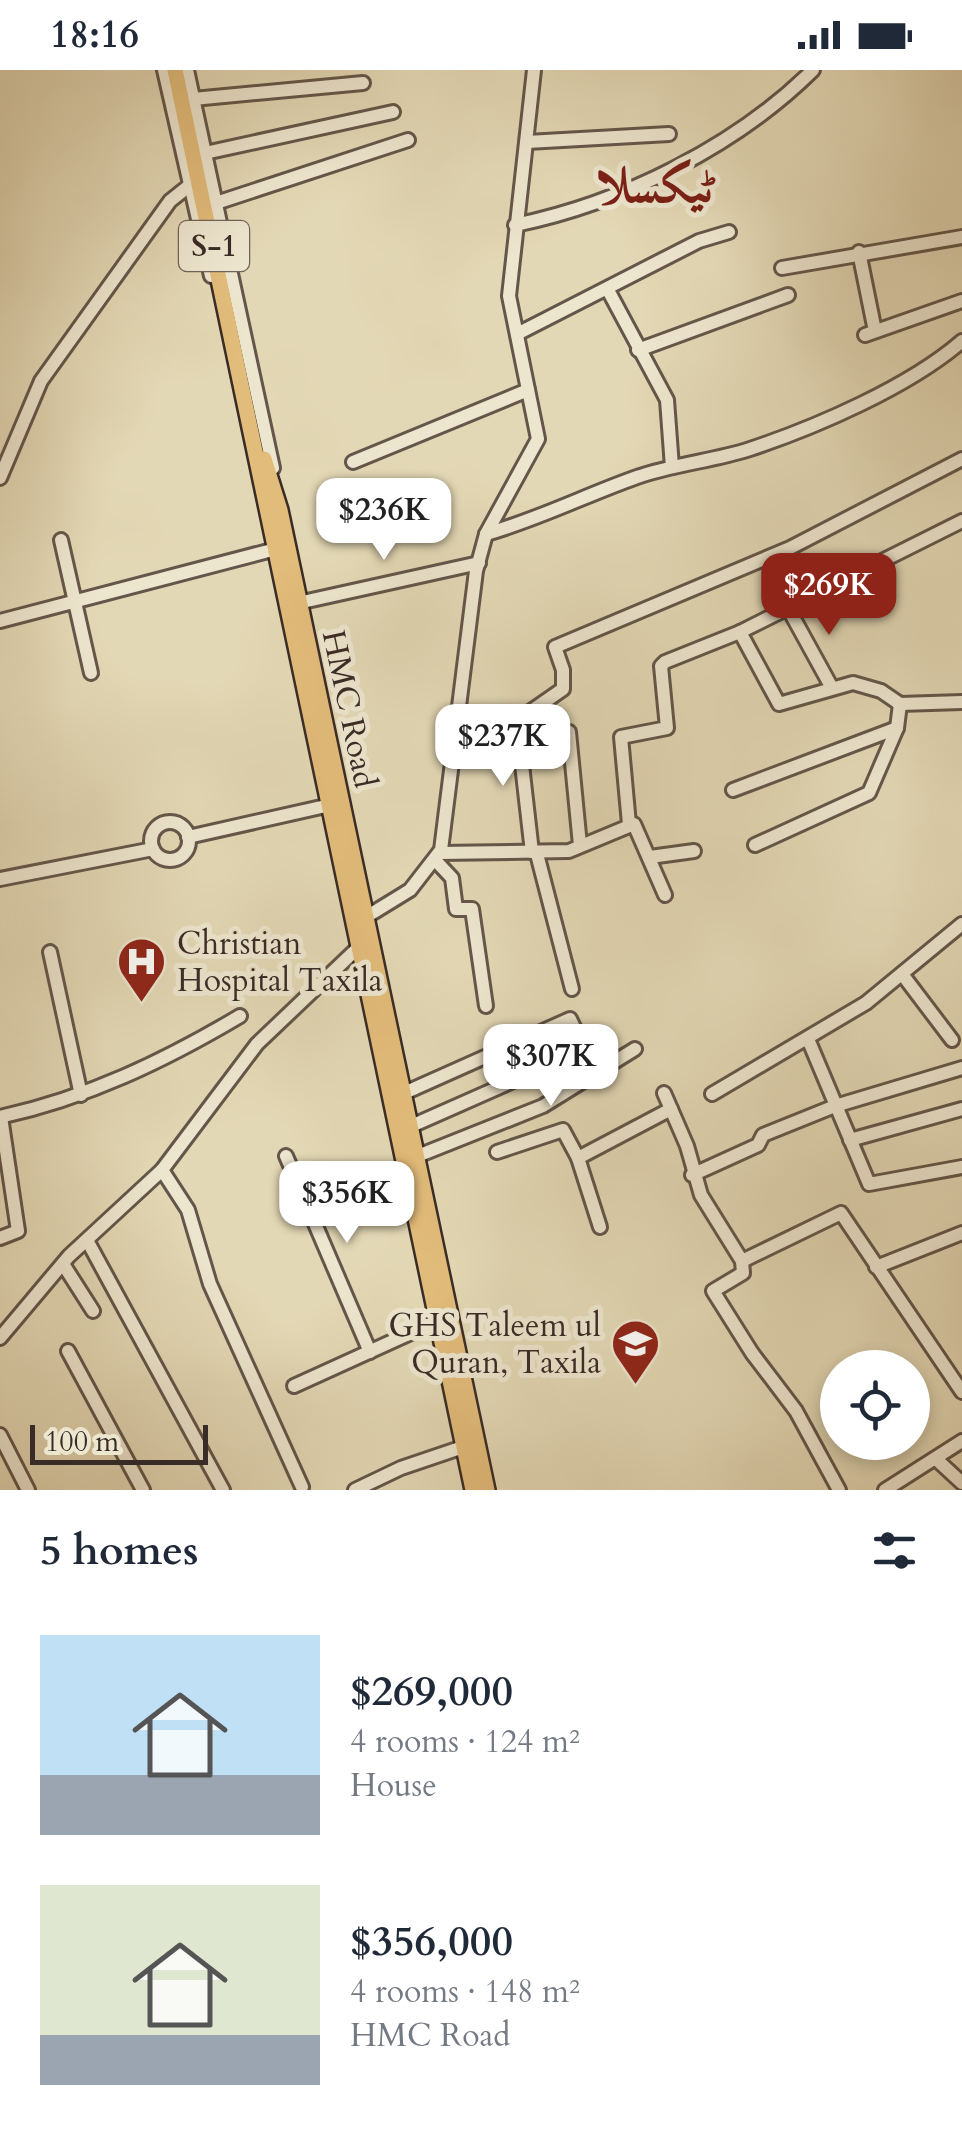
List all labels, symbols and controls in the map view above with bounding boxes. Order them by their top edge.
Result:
text: 18:16 [50,9,139,61]
district label: ٹیکسلا [596,151,718,221]
road number: S-1 [179,221,249,271]
pin: $236K [314,478,454,563]
text: $236K [338,488,430,532]
pin: $269K [759,553,899,638]
text: $269K [783,563,875,607]
street label: HMC Road [311,626,387,792]
pin: $237K [433,704,573,789]
text: $237K [457,714,549,758]
place label: Christian Hospital Taxila [177,922,383,1003]
hospital icon: Christian Hospital Taxila [116,936,168,1004]
pin: $307K [481,1024,621,1109]
text: $307K [505,1034,597,1078]
pin: $356K [277,1161,417,1246]
text: $356K [301,1171,393,1215]
place label: GHS Taleem ul Quran, Taxila [388,1304,601,1385]
school or university icon: GHS Taleem ul Quran, Taxila [610,1318,662,1386]
map controls [820,1350,930,1460]
button: locate [820,1350,930,1460]
scale bar [30,1420,208,1464]
text: 100 m [45,1423,119,1461]
text: 5 homes [40,1522,198,1579]
icon: filters [867,1523,922,1578]
text: $269,000 [350,1663,513,1720]
icon: home [120,1675,240,1795]
text: 4 rooms · 124 m² [350,1720,580,1764]
text: House [350,1764,437,1808]
text: $356,000 [350,1913,513,1970]
icon: home [120,1925,240,2045]
text: 4 rooms · 148 m² [350,1970,580,2014]
text: HMC Road [350,2014,510,2058]

